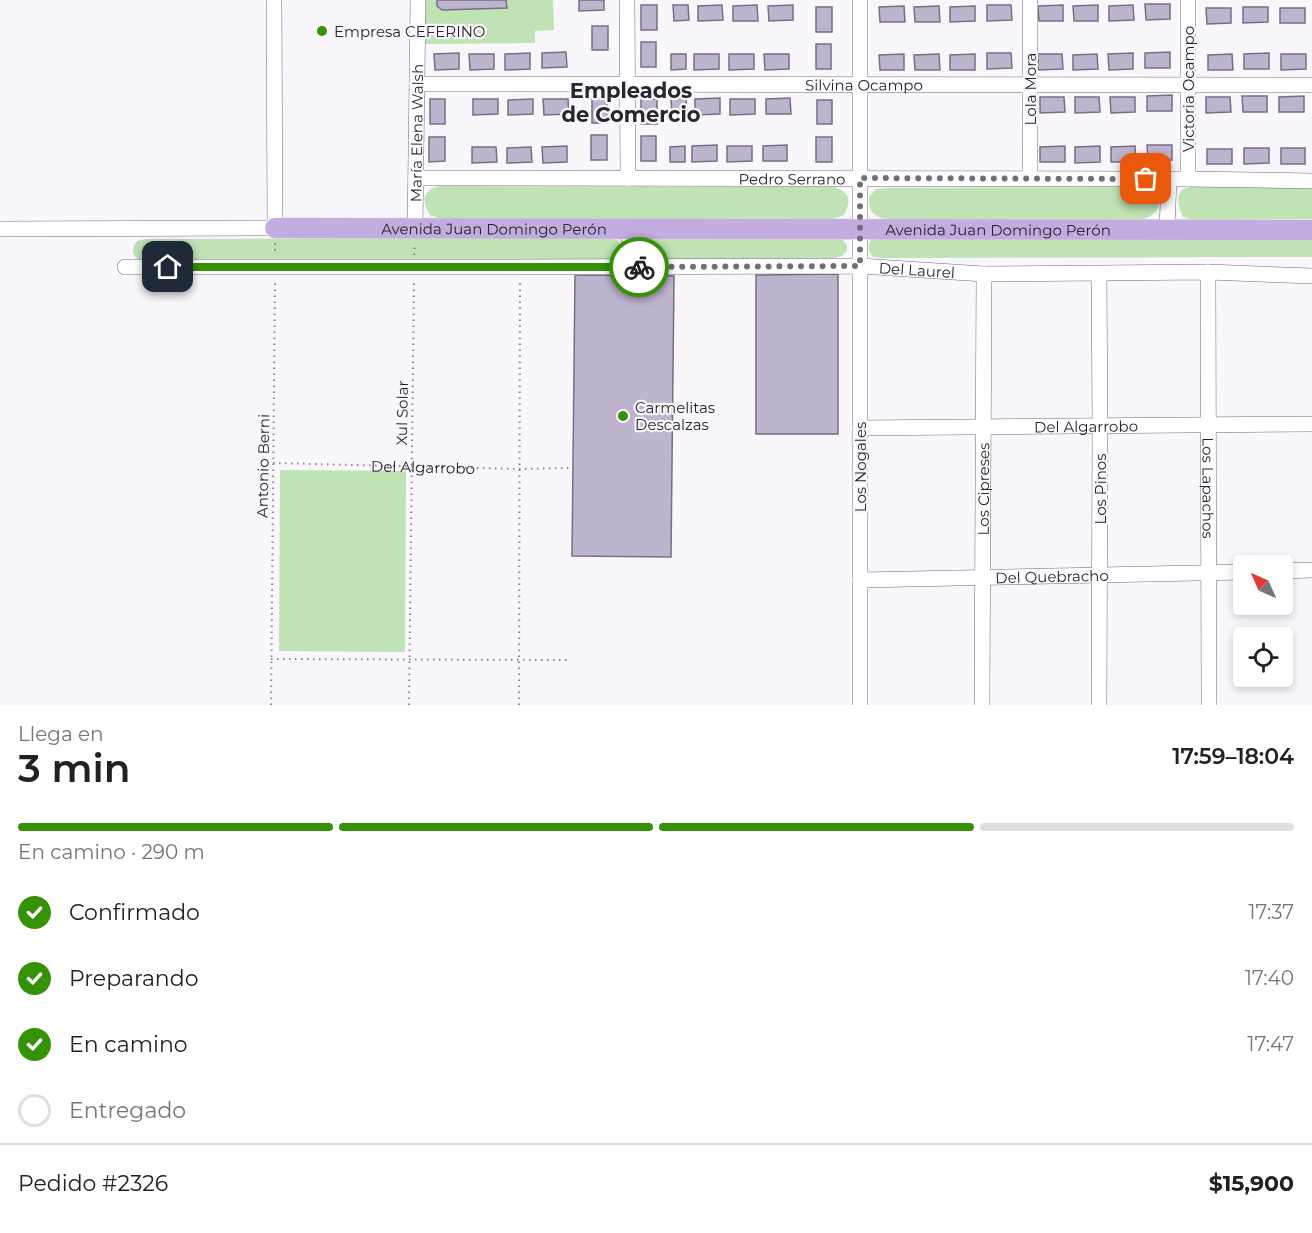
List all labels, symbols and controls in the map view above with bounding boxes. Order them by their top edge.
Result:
place label: Empresa CEFERINO [334,22,485,41]
marker: Empresa CEFERINO [315,24,329,38]
street label: Victoria Ocampo [1179,26,1198,152]
street label: Lola Mora [1021,53,1040,125]
street label: María Elena Walsh [406,64,427,202]
street label: Silvina Ocampo [805,75,923,94]
district label: Empleados de Comercio [562,78,701,127]
pin [1120,153,1171,204]
icon: bag [1129,162,1162,195]
street label: Pedro Serrano [738,169,846,188]
street label: Avenida Juan Domingo Perón [381,219,607,238]
street label: Avenida Juan Domingo Perón [885,220,1111,239]
courier [609,237,669,297]
pin [142,241,193,292]
icon: home [151,250,184,283]
icon: bike [623,251,656,284]
street label: Del Laurel [878,258,955,282]
street label: Xul Solar [392,380,412,446]
place label: Carmelitas Descalzas [635,398,715,434]
marker: Carmelitas Descalzas [616,409,630,423]
street label: Antonio Berni [253,414,273,518]
street label: Del Algarrobo [1034,416,1138,436]
street label: Los Nogales [851,422,870,512]
street label: Los Lapachos [1199,437,1218,539]
street label: Los Cipreses [973,443,993,535]
street label: Los Pinos [1091,453,1110,525]
street label: Del Algarrobo [371,456,475,477]
north arrow [1233,555,1293,615]
map controls [1233,555,1293,687]
street label: Del Quebracho [995,565,1109,587]
button: locate [1233,627,1293,687]
text: Llega en [18,722,104,746]
text: 17:59–18:04 [1172,743,1294,770]
text: 3 min [18,744,131,792]
text: En camino · 290 m [18,840,205,864]
icon: check [18,896,51,929]
text: Confirmado [69,899,200,926]
text: 17:37 [1248,900,1294,924]
icon: check [18,962,51,995]
text: Preparando [69,965,198,992]
text: 17:40 [1245,966,1294,990]
icon: check [18,1028,51,1061]
text: En camino [69,1031,188,1058]
text: 17:47 [1247,1032,1294,1056]
text: Entregado [69,1097,186,1124]
text: Pedido #2326 [18,1170,168,1197]
text: $15,900 [1209,1170,1294,1197]

